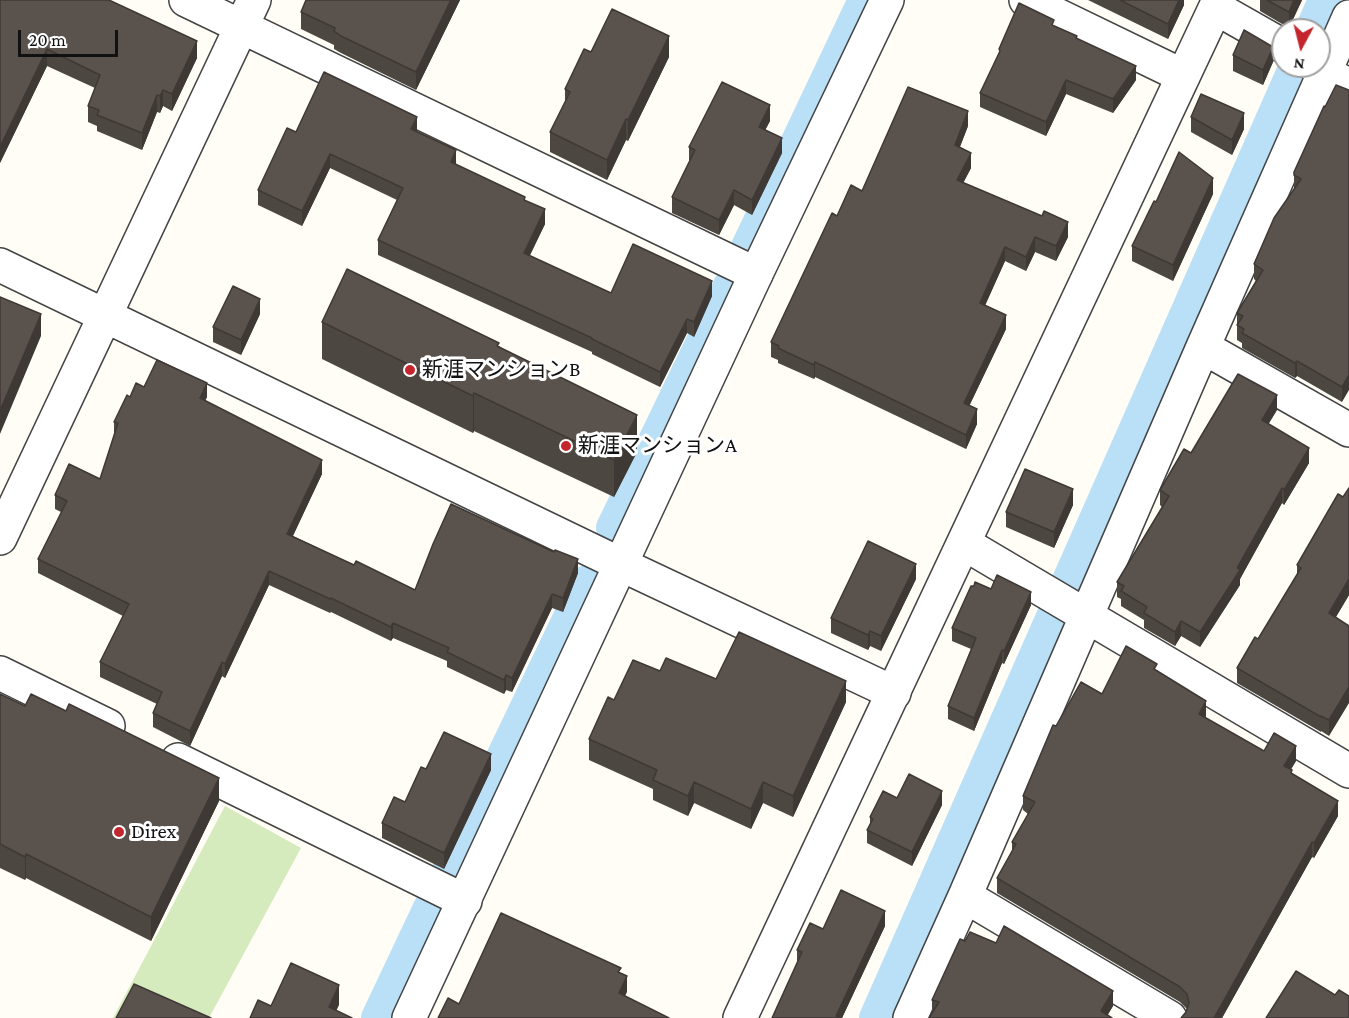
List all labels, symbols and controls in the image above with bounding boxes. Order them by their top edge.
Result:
scale bar [21,18,122,56]
north arrow [1271,18,1331,78]
text: 20 m [29,30,66,50]
text: N [1293,55,1305,73]
place label: 新涯マンションB [422,357,580,383]
marker: 新涯マンションB [403,363,417,377]
place label: 新涯マンションA [578,433,737,459]
marker: 新涯マンションA [559,439,573,453]
place label: Direx [131,819,176,845]
marker: Direx [112,825,126,839]

